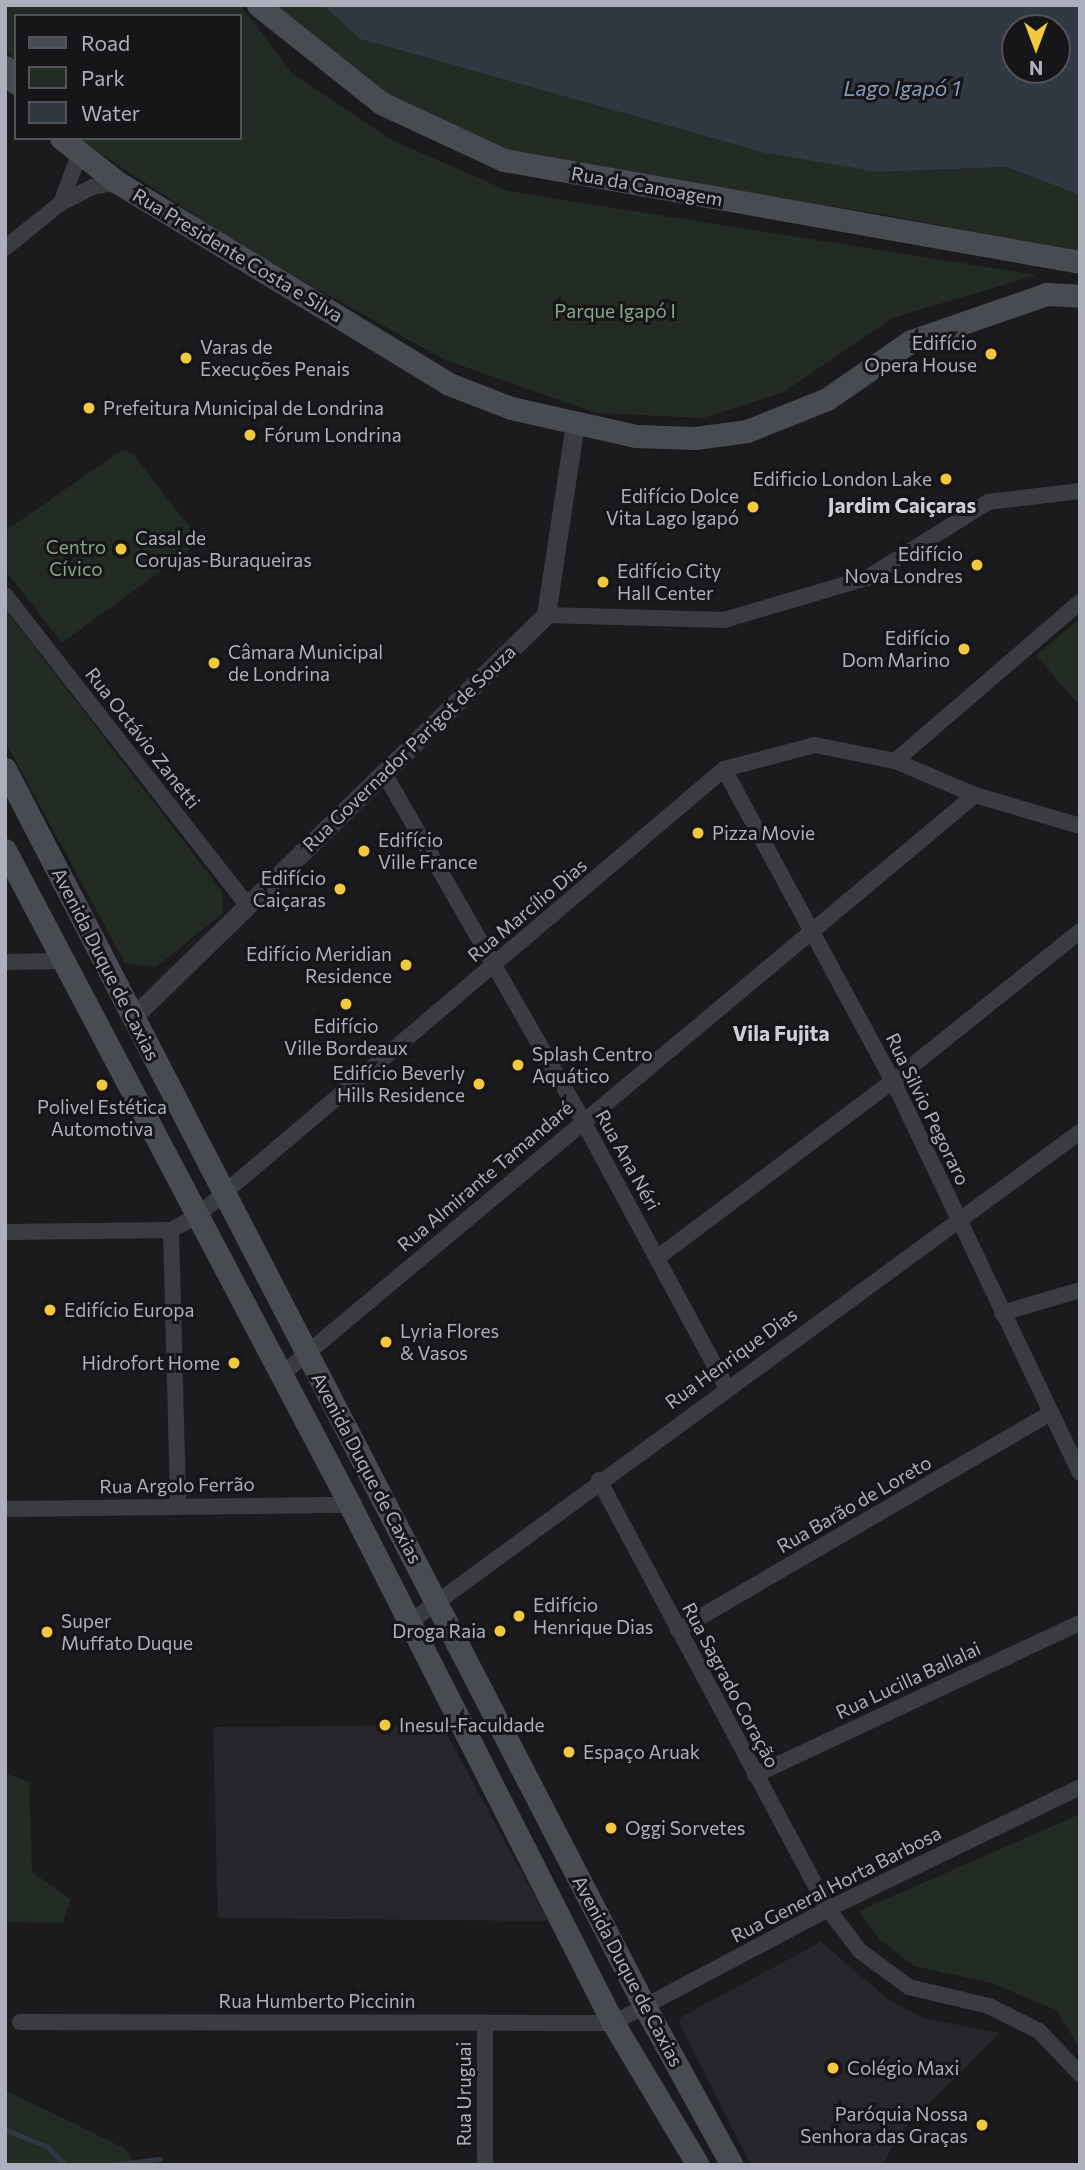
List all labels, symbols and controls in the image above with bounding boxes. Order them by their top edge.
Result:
legend [14,14,242,140]
north arrow [1001,14,1071,84]
text: Road [81,30,130,55]
text: N [1029,57,1043,80]
text: Park [81,65,125,90]
water label: Lago Igapó 1 [844,75,960,101]
text: Water [81,100,140,125]
street label: Rua da Canoagem [570,161,724,211]
street label: Rua Presidente Costa e Silva [129,183,347,327]
park label: Parque Igapó I [554,300,676,322]
place label: Edifício Opera House [864,332,977,376]
place label: Varas de Execuções Penais [200,336,350,380]
marker: Edifício Opera House [983,346,999,362]
marker: Varas de Execuções Penais [178,350,194,366]
place label: Prefeitura Municipal de Londrina [103,397,384,419]
marker: Prefeitura Municipal de Londrina [81,400,97,416]
place label: Fórum Londrina [264,424,402,446]
marker: Fórum Londrina [242,427,258,443]
place label: Edificio London Lake [753,468,932,490]
marker: Edificio London Lake [938,471,954,487]
place label: Edifício Dolce Vita Lago Igapó [606,485,739,529]
district label: Jardim Caiçaras [828,492,976,518]
marker: Edifício Dolce Vita Lago Igapó [745,499,761,515]
place label: Casal de Corujas-Buraqueiras [135,527,312,571]
park label: Centro Cívico [46,536,106,580]
marker: Casal de Corujas-Buraqueiras [113,541,129,557]
place label: Edifício Nova Londres [845,543,963,587]
marker: Edifício Nova Londres [969,557,985,573]
place label: Edifício City Hall Center [617,560,721,604]
marker: Edifício City Hall Center [595,574,611,590]
place label: Edifício Dom Marino [842,627,950,671]
street label: Rua Governador Parigot de Souza [298,640,520,856]
place label: Câmara Municipal de Londrina [228,641,383,685]
marker: Edifício Dom Marino [956,641,972,657]
marker: Câmara Municipal de Londrina [206,655,222,671]
street label: Rua Octávio Zanetti [81,663,205,813]
place label: Pizza Movie [712,822,815,844]
marker: Pizza Movie [690,825,706,841]
place label: Edifício Ville France [378,829,478,873]
marker: Edifício Ville France [356,843,372,859]
street label: Rua Marcílio Dias [463,854,591,966]
street label: Avenida Duque de Caxias [47,864,165,1064]
place label: Edifício Caiçaras [253,867,326,911]
marker: Edifício Caiçaras [332,881,348,897]
place label: Edifício Meridian Residence [246,943,392,987]
marker: Edifício Meridian Residence [398,957,414,973]
marker: Edifício Ville Bordeaux [338,996,354,1012]
place label: Edifício Ville Bordeaux [284,1015,408,1059]
district label: Vila Fujita [732,1020,830,1046]
street label: Rua Silvio Pegoraro [881,1029,975,1189]
place label: Splash Centro Aquático [532,1043,653,1087]
marker: Splash Centro Aquático [510,1057,526,1073]
place label: Edifício Beverly Hills Residence [332,1062,465,1106]
marker: Edifício Beverly Hills Residence [471,1076,487,1092]
marker: Polivel Estética Automotiva [94,1077,110,1093]
place label: Polivel Estética Automotiva [37,1096,167,1140]
street label: Rua Almirante Tamandaré [393,1096,577,1256]
street label: Rua Ana Néri [591,1106,665,1214]
place label: Edifício Europa [64,1299,194,1321]
marker: Edifício Europa [42,1302,58,1318]
street label: Rua Henrique Dias [661,1303,801,1413]
place label: Lyria Flores & Vasos [400,1320,499,1364]
marker: Lyria Flores & Vasos [378,1334,394,1350]
place label: Hidrofort Home [82,1352,220,1374]
marker: Hidrofort Home [226,1355,242,1371]
street label: Avenida Duque de Caxias [307,1368,427,1568]
street label: Rua Barão de Loreto [773,1451,935,1557]
street label: Rua Argolo Ferrão [99,1472,255,1498]
place label: Edifício Henrique Dias [533,1594,653,1638]
street label: Rua Sagrado Coração [678,1599,784,1771]
marker: Edifício Henrique Dias [511,1608,527,1624]
place label: Super Muffato Duque [61,1610,193,1654]
place label: Droga Raia [392,1620,486,1642]
marker: Droga Raia [492,1623,508,1639]
marker: Super Muffato Duque [39,1624,55,1640]
street label: Rua Lucilla Ballalai [832,1636,984,1724]
place label: Inesul-Faculdade [399,1714,545,1736]
marker: Inesul-Faculdade [377,1717,393,1733]
place label: Espaço Aruak [583,1741,700,1763]
marker: Espaço Aruak [561,1744,577,1760]
place label: Oggi Sorvetes [625,1817,745,1839]
marker: Oggi Sorvetes [603,1820,619,1836]
street label: Rua General Horta Barbosa [727,1821,945,1947]
street label: Avenida Duque de Caxias [568,1871,688,2071]
street label: Rua Humberto Piccinin [219,1990,415,2012]
street label: Rua Uruguai [453,2042,475,2146]
place label: Colégio Maxi [847,2057,959,2079]
marker: Colégio Maxi [825,2060,841,2076]
place label: Paróquia Nossa Senhora das Graças [800,2103,968,2147]
marker: Paróquia Nossa Senhora das Graças [974,2117,990,2133]

